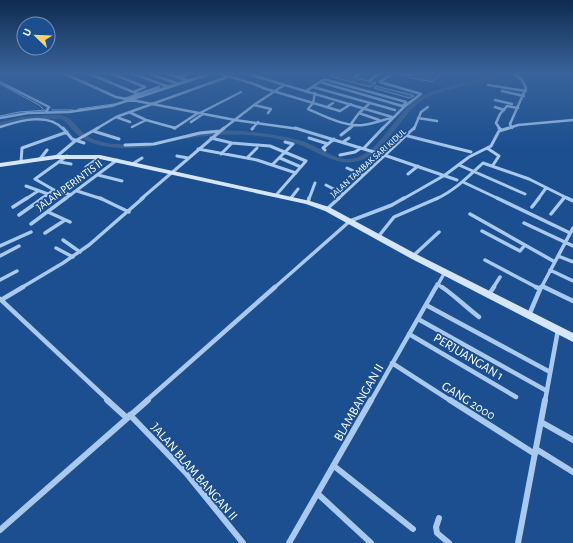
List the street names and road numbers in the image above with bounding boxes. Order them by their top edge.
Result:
street label: JALAN TAMBAK SARI KIDUL [329,127,408,200]
street label: JALAN PERINTIS II [34,158,104,213]
street label: PERJUANGAN 1 [431,331,506,383]
street label: BLAMBANGAN II [332,362,387,444]
street label: GANG 2000 [439,380,497,423]
street label: JALAN BLAM BANGAN II [148,421,240,523]

